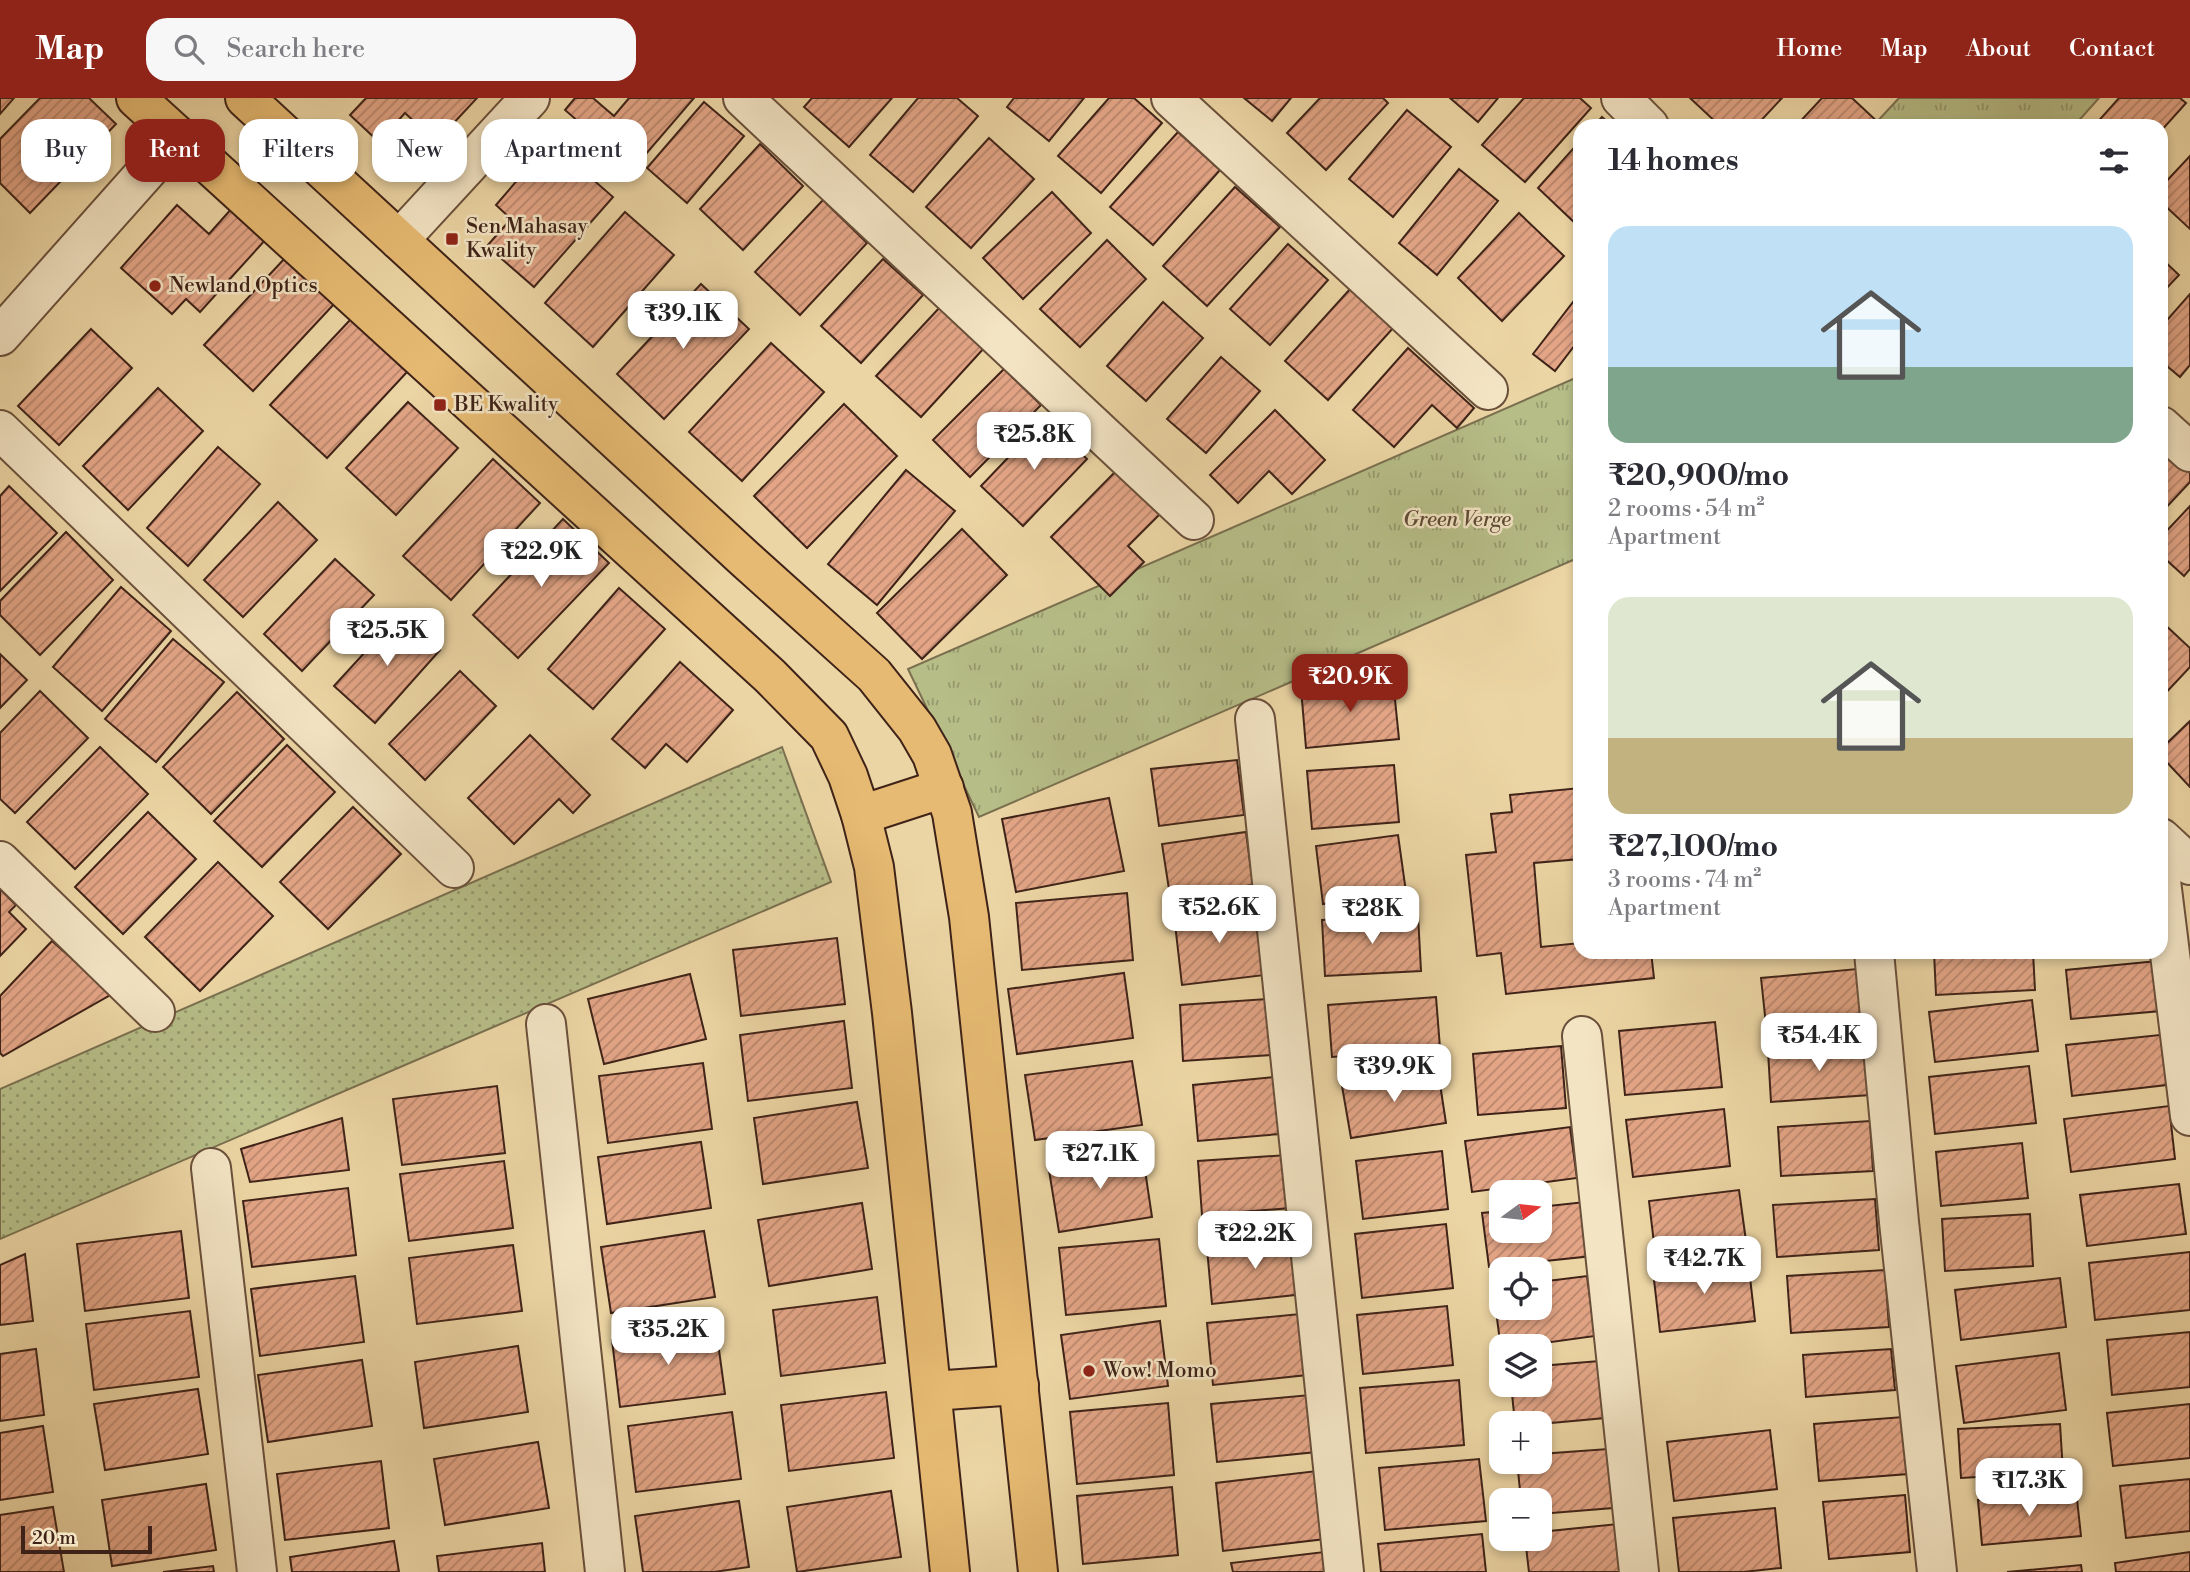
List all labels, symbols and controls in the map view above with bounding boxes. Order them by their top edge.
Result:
search box [146,18,636,81]
text: Map [35,29,104,70]
icon: search [170,30,208,68]
text: Search here [226,33,365,65]
text: Home [1777,34,1842,64]
text: Map [1880,34,1928,64]
text: About [1966,34,2031,64]
text: Contact [2069,34,2155,64]
chip: Buy [21,119,111,182]
chip: Rent [125,119,225,182]
chip: Filters [239,119,358,182]
chip: New [372,119,467,182]
chip: Apartment [481,119,647,182]
text: 14 homes [1608,142,1739,180]
icon: filters [2095,142,2133,180]
place label: Sen Mahasay Kwality [466,214,588,264]
marker: Sen Mahasay Kwality [444,231,460,247]
icon: home [1808,272,1934,398]
place label: Newland Optics [169,273,318,299]
marker: Newland Optics [147,278,163,294]
pin: ₹39.1K [626,292,740,351]
text: ₹39.1K [644,300,722,328]
place label: BE Kwality [453,392,559,418]
marker: BE Kwality [432,397,448,413]
pin: ₹25.8K [977,412,1091,472]
text: ₹25.8K [993,421,1075,449]
text: ₹20,900/mo [1608,457,1789,495]
text: 2 rooms · 54 m² [1608,495,1765,523]
park label: Green Verge [1403,507,1511,533]
text: Apartment [1608,523,1721,551]
pin: ₹22.9K [484,530,598,589]
text: ₹22.9K [500,538,582,566]
pin: ₹25.5K [330,608,444,668]
text: ₹25.5K [346,617,428,645]
icon: home [1808,643,1934,769]
pin: ₹20.9K [1293,654,1407,714]
text: ₹20.9K [1308,663,1392,691]
text: ₹27,100/mo [1608,828,1778,866]
text: 3 rooms · 74 m² [1608,866,1761,894]
pin: ₹52.6K [1162,886,1276,945]
pin: ₹28K [1331,886,1413,946]
text: ₹52.6K [1178,894,1260,922]
text: Apartment [1608,894,1721,922]
text: ₹28K [1341,895,1403,923]
pin: ₹54.4K [1762,1014,1876,1073]
text: ₹54.4K [1777,1022,1861,1050]
pin: ₹39.9K [1337,1044,1451,1104]
text: ₹39.9K [1353,1053,1435,1081]
pin: ₹27.1K [1043,1132,1157,1191]
text: ₹27.1K [1062,1140,1138,1168]
north arrow [1489,1180,1552,1242]
map controls [1489,1180,1552,1551]
pin: ₹22.2K [1198,1212,1312,1271]
text: ₹22.2K [1214,1220,1296,1248]
pin: ₹42.7K [1647,1236,1761,1296]
text: ₹42.7K [1663,1245,1745,1273]
button: locate [1489,1257,1552,1320]
pin: ₹35.2K [611,1308,725,1367]
text: ₹35.2K [627,1316,709,1344]
button: layers [1489,1334,1552,1397]
place label: Wow! Momo [1102,1358,1217,1384]
marker: Wow! Momo [1081,1363,1097,1379]
button: + [1489,1411,1552,1474]
pin: ₹17.3K [1972,1458,2086,1518]
text: ₹17.3K [1992,1467,2066,1495]
button: − [1489,1488,1552,1551]
scale bar [21,1523,152,1555]
text: 20 m [32,1526,76,1550]

